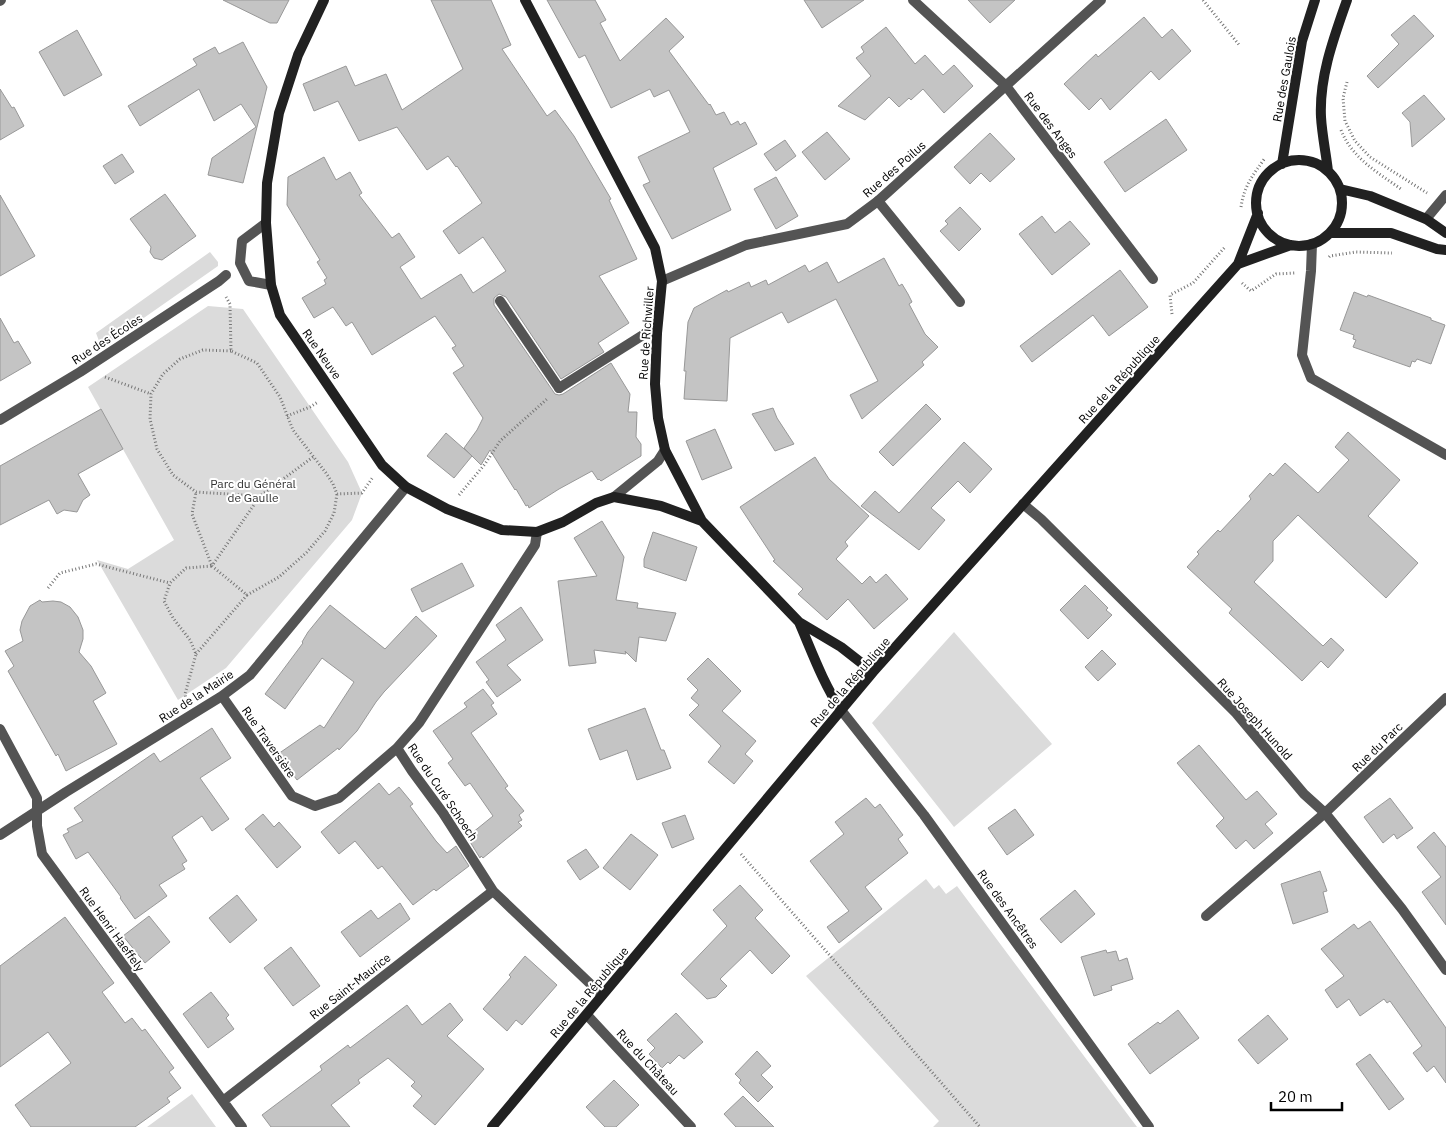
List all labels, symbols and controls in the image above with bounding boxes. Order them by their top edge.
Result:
street label: Rue des Gaulois [1269,35,1299,123]
street label: Rue des Anges [1021,89,1081,161]
street label: Rue des Poilus [859,137,929,201]
street label: Rue de Richwiller [635,285,657,380]
street label: Rue des Écoles [69,310,145,367]
street label: Rue Neuve [299,326,345,382]
street label: Rue de la République [1075,331,1163,426]
park label: Parc du Général de Gaulle [210,476,296,505]
street label: Rue de la République [807,634,893,730]
street label: Rue de la Mairie [156,666,236,726]
street label: Rue Joseph Hunold [1214,675,1296,763]
street label: Rue Traversière [239,703,299,781]
street label: Rue du Parc [1349,719,1405,775]
street label: Rue du Curé Schoech [405,740,481,844]
street label: Rue des Ancêtres [974,866,1042,952]
street label: Rue Henri Haeffely [76,884,148,974]
street label: Rue de la République [547,943,632,1041]
street label: Rue Saint-Maurice [306,949,394,1022]
street label: Rue du Château [613,1026,683,1098]
scale bar [1271,1080,1342,1112]
text: 20 m [1278,1087,1313,1106]

